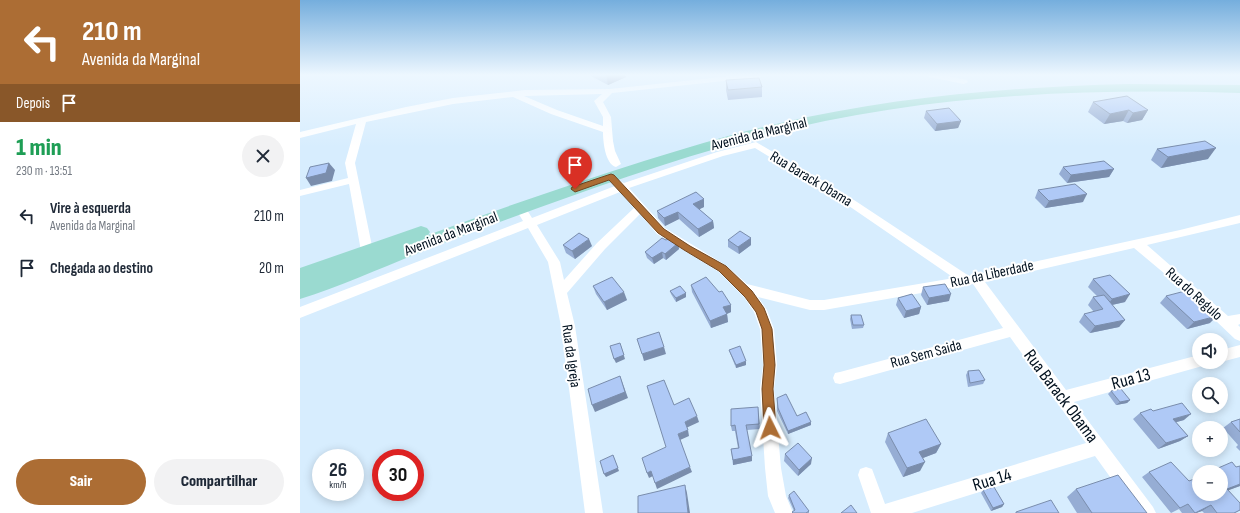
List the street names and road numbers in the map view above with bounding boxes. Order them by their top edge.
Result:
street label: Avenida da Marginal [708,113,809,155]
street label: Rua Barack Obama [766,147,856,211]
street label: Avenida da Marginal [401,208,500,261]
street label: Rua da Liberdade [949,256,1035,292]
street label: Rua do Regulo [1162,263,1226,325]
street label: Rua da Igreja [557,323,585,389]
street label: Rua Sem Saida [888,335,964,373]
street label: Rua Barack Obama [1019,345,1103,447]
street label: Rua 13 [1109,364,1153,394]
street label: Rua 14 [970,464,1014,496]

